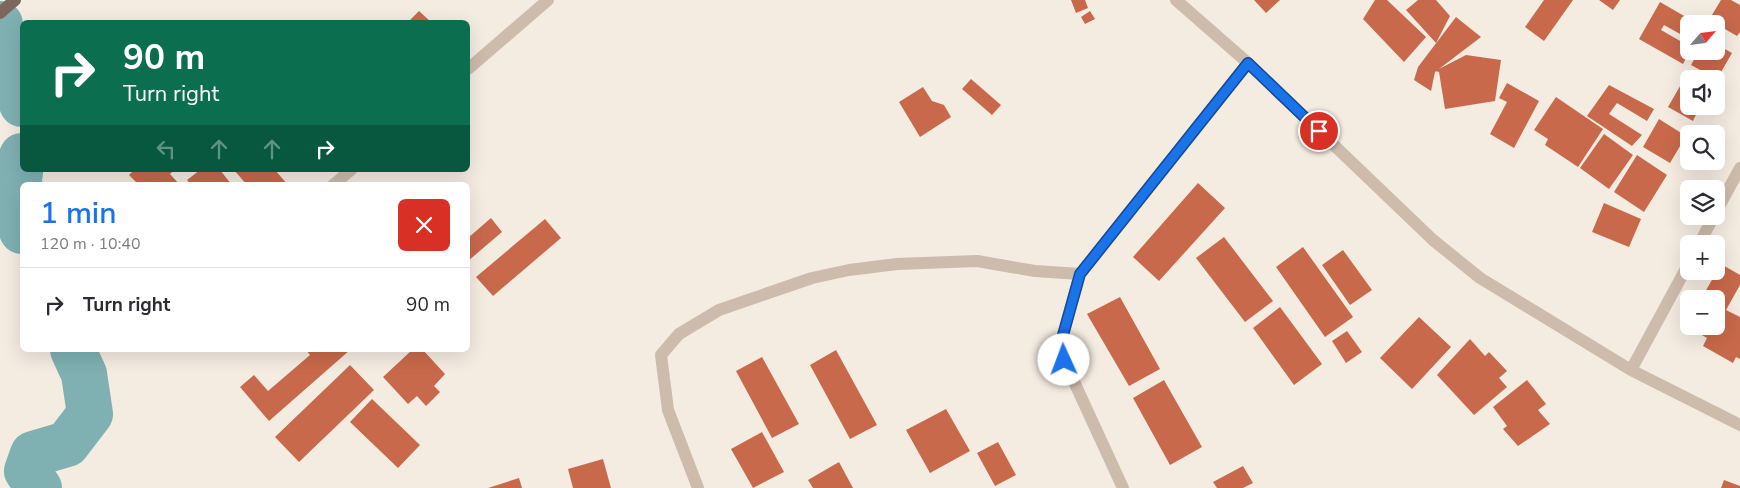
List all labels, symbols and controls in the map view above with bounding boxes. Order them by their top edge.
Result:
north arrow [1680,15,1725,60]
map controls [1680,15,1725,335]
text: 90 m [123,34,205,81]
icon: right [40,40,105,105]
button: sound [1680,70,1725,115]
text: Turn right [123,79,219,109]
pin [1298,110,1340,152]
icon: arrive [1305,117,1333,145]
button: search [1680,125,1725,170]
icon: left [152,135,180,163]
icon: ahead [205,135,233,163]
icon: ahead [258,135,286,163]
icon: right [311,135,339,163]
button: layers [1680,180,1725,225]
text: 1 min [40,193,116,234]
button: close [398,199,450,251]
text: 120 m · 10:40 [40,233,141,255]
button: + [1680,235,1725,280]
button: − [1680,290,1725,335]
icon: right [40,291,68,319]
text: Turn right [83,292,170,318]
text: 90 m [406,292,450,318]
position arrow [1037,333,1089,385]

